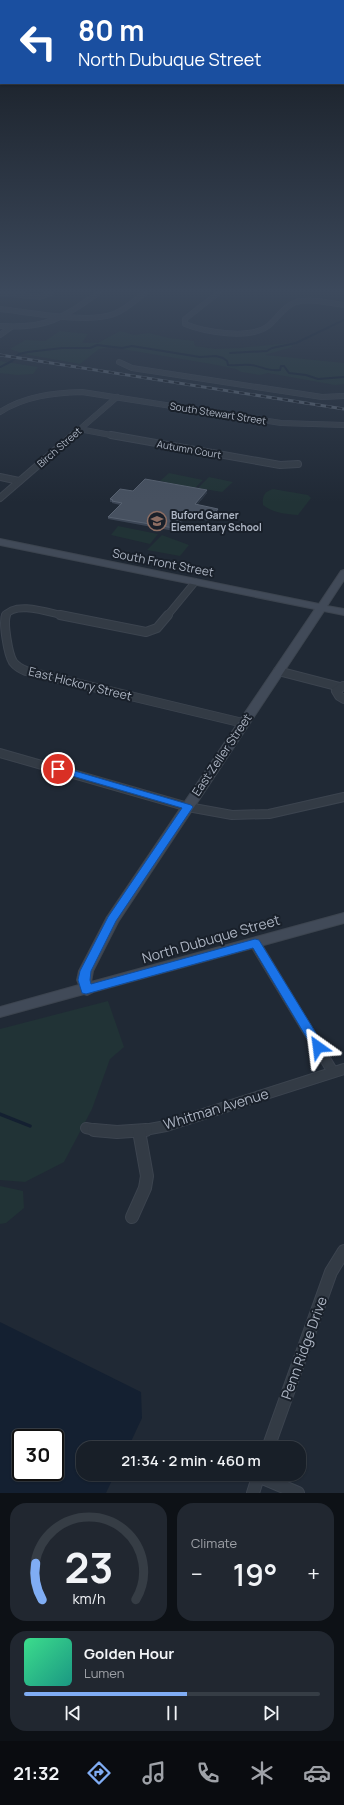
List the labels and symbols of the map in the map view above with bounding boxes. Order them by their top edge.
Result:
street label: South Stewart Street [169,398,267,428]
street label: Birch Street [34,424,84,470]
street label: Autumn Court [156,436,222,462]
place label: Buford Garner Elementary School [171,508,262,534]
school or university icon: Buford Garner Elementary School [146,510,168,532]
street label: South Front Street [111,544,215,581]
street label: East Hickory Street [27,662,134,705]
street label: East Zeller Street [188,710,256,799]
pin [41,752,75,786]
street label: North Dubuque Street [140,910,282,967]
position arrow [297,1026,339,1068]
street label: Whitman Avenue [161,1084,271,1134]
street label: Penn Ridge Drive [276,1294,331,1402]
speed limit sign: 30 [12,1429,64,1481]

